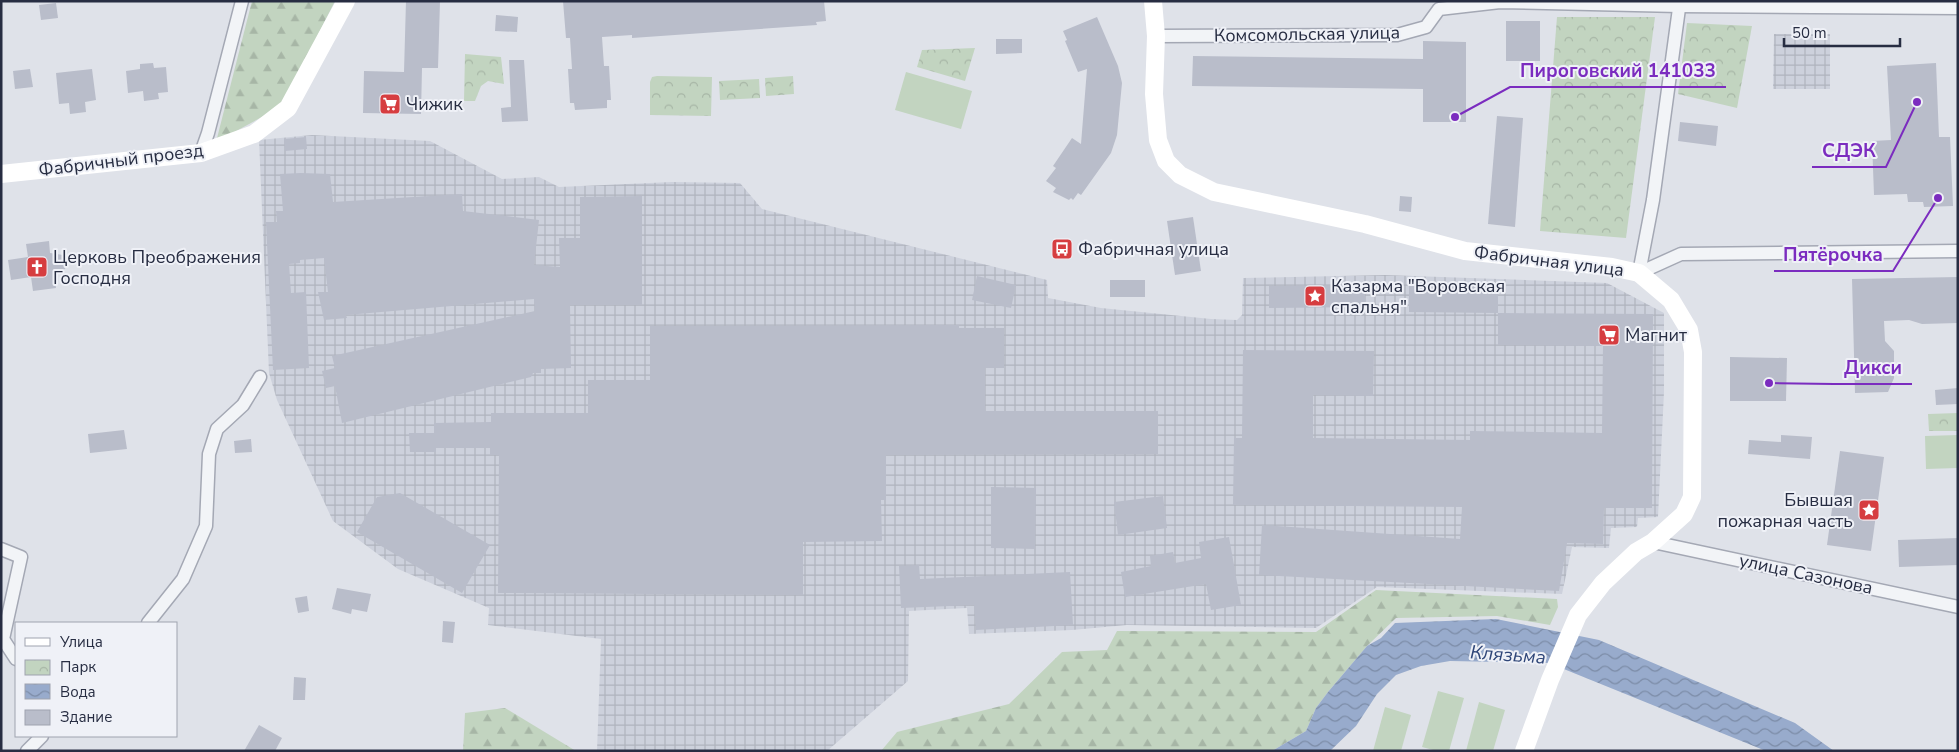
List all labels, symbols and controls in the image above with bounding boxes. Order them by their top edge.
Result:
scale bar [1784,15,1900,47]
street label: Комсомольская улица [1214,20,1400,48]
text: 50 m [1792,23,1827,43]
callout: Пироговский 141033 [1510,53,1726,87]
text: Пироговский 141033 [1520,58,1716,84]
supermarket icon: Чижик [378,92,402,116]
place label: Чижик [406,92,463,116]
callout: СДЭК [1812,133,1886,167]
street label: Фабричный проезд [37,138,205,182]
text: СДЭК [1822,138,1876,164]
bus stop icon: Фабричная улица [1050,237,1074,261]
place label: Фабричная улица [1078,237,1229,261]
callout: Пятёрочка [1774,237,1893,271]
street label: Фабричная улица [1473,240,1625,282]
text: Пятёрочка [1783,242,1883,268]
place label: Церковь Преображения Господня [53,245,261,290]
church icon: Церковь Преображения Господня [25,255,49,279]
place label: Казарма "Воровская спальня" [1331,274,1505,319]
place icon: Казарма "Воровская спальня" [1303,284,1327,308]
supermarket icon: Магнит [1597,323,1621,347]
place label: Магнит [1625,323,1687,347]
callout: Дикси [1834,350,1912,384]
text: Дикси [1844,355,1902,381]
place label: Бывшая пожарная часть [1717,488,1853,533]
place icon: Бывшая пожарная часть [1857,498,1881,522]
street label: улица Сазонова [1737,548,1875,600]
legend [15,622,178,737]
text: Улица [59,632,103,652]
water label: Клязьма [1469,639,1547,671]
text: Парк [60,657,96,677]
text: Вода [60,682,96,702]
text: Здание [60,707,112,727]

